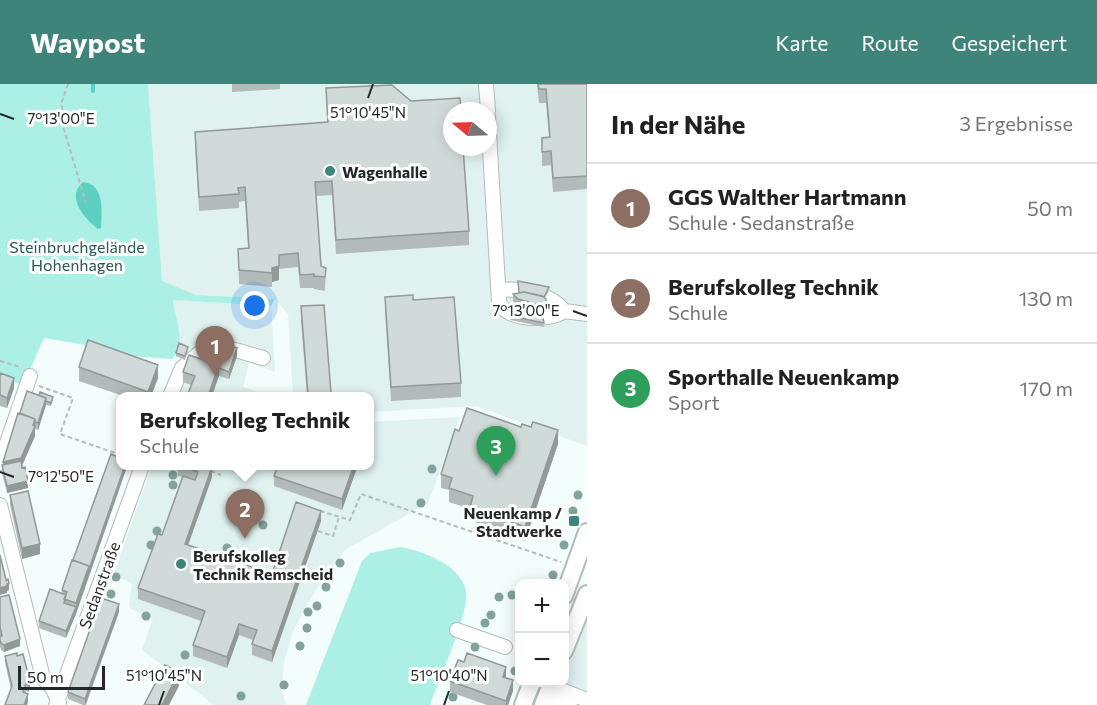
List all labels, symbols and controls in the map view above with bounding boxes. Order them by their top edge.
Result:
text: Waypost [30,25,145,59]
text: Karte [775,30,828,55]
text: Route [861,30,919,55]
text: Gespeichert [952,30,1067,55]
north arrow [443,102,497,156]
text: 51°10'45"N [330,103,406,121]
text: In der Nähe [611,108,746,139]
text: 7°13'00"E [27,109,95,127]
text: 3 Ergebnisse [960,111,1073,135]
place label: Wagenhalle [342,162,427,181]
marker: Wagenhalle [323,164,337,178]
text: GGS Walther Hartmann [668,183,906,210]
text: 1 [626,196,635,220]
text: 50 m [1027,196,1073,220]
text: Schule · Sedanstraße [668,210,854,234]
park label: Steinbruchgelände Hohenhagen [9,237,145,274]
text: Berufskolleg Technik [668,273,879,300]
text: 2 [625,286,636,310]
text: 130 m [1019,286,1073,310]
your location [240,291,269,320]
text: Schule [668,300,728,324]
text: 7°13'00"E [492,301,560,319]
pin: 1 [196,326,234,376]
text: Sporthalle Neuenkamp [668,363,899,390]
text: 3 [625,376,636,400]
text: 170 m [1020,376,1073,400]
text: Sport [668,390,720,414]
popup [116,392,374,470]
text: Berufskolleg Technik [140,406,350,433]
pin: 3 [476,426,516,476]
text: Schule [140,433,199,457]
text: 7°12'50"E [28,467,94,485]
pin: 2 [226,490,264,539]
place label: Neuenkamp / Stadtwerke [463,503,563,540]
marker: Neuenkamp / Stadtwerke [567,514,581,528]
street label: Sedanstraße [74,539,124,631]
place label: Berufskolleg Technik Remscheid [193,546,333,583]
marker: Berufskolleg Technik Remscheid [174,557,188,571]
map controls [515,579,569,687]
button: + [515,579,569,633]
button: − [515,633,569,687]
scale bar [18,663,105,690]
text: 51°10'45"N [126,666,202,684]
text: 51°10'40"N [410,666,488,684]
text: 50 m [27,667,64,686]

